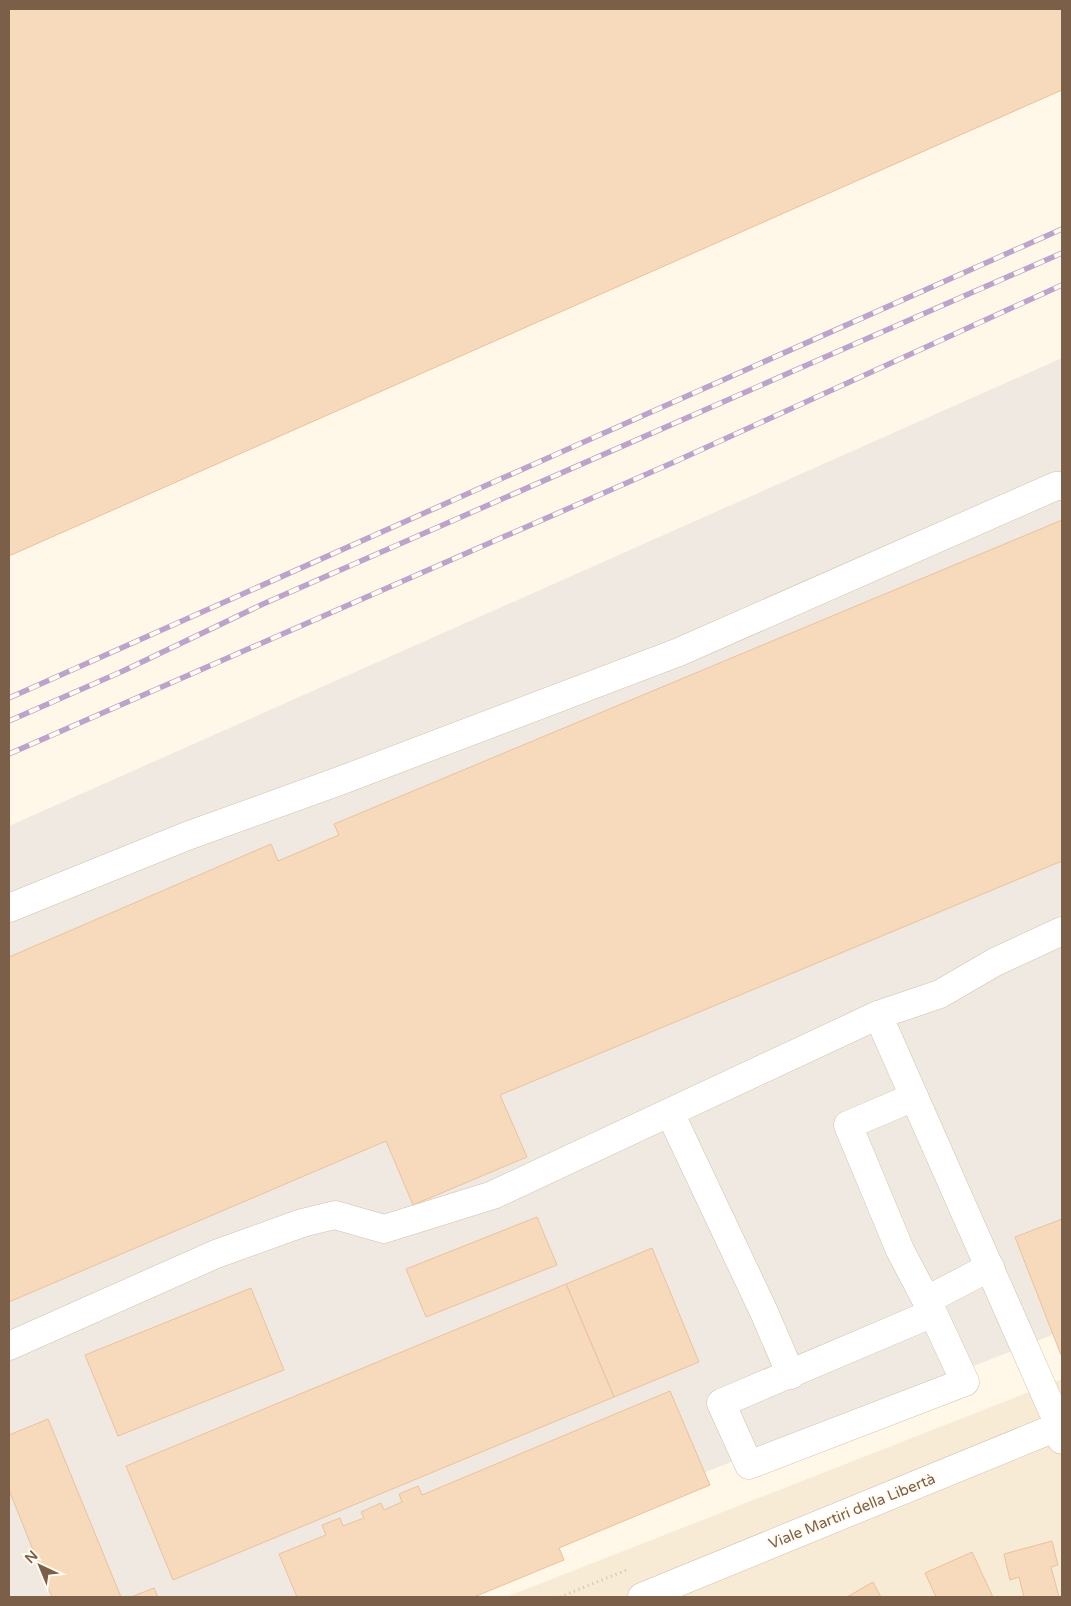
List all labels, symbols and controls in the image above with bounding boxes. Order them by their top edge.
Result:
street label: Viale Martiri della Libertà [766,1469,938,1553]
north arrow [15,1541,65,1591]
text: N [21,1547,41,1567]

